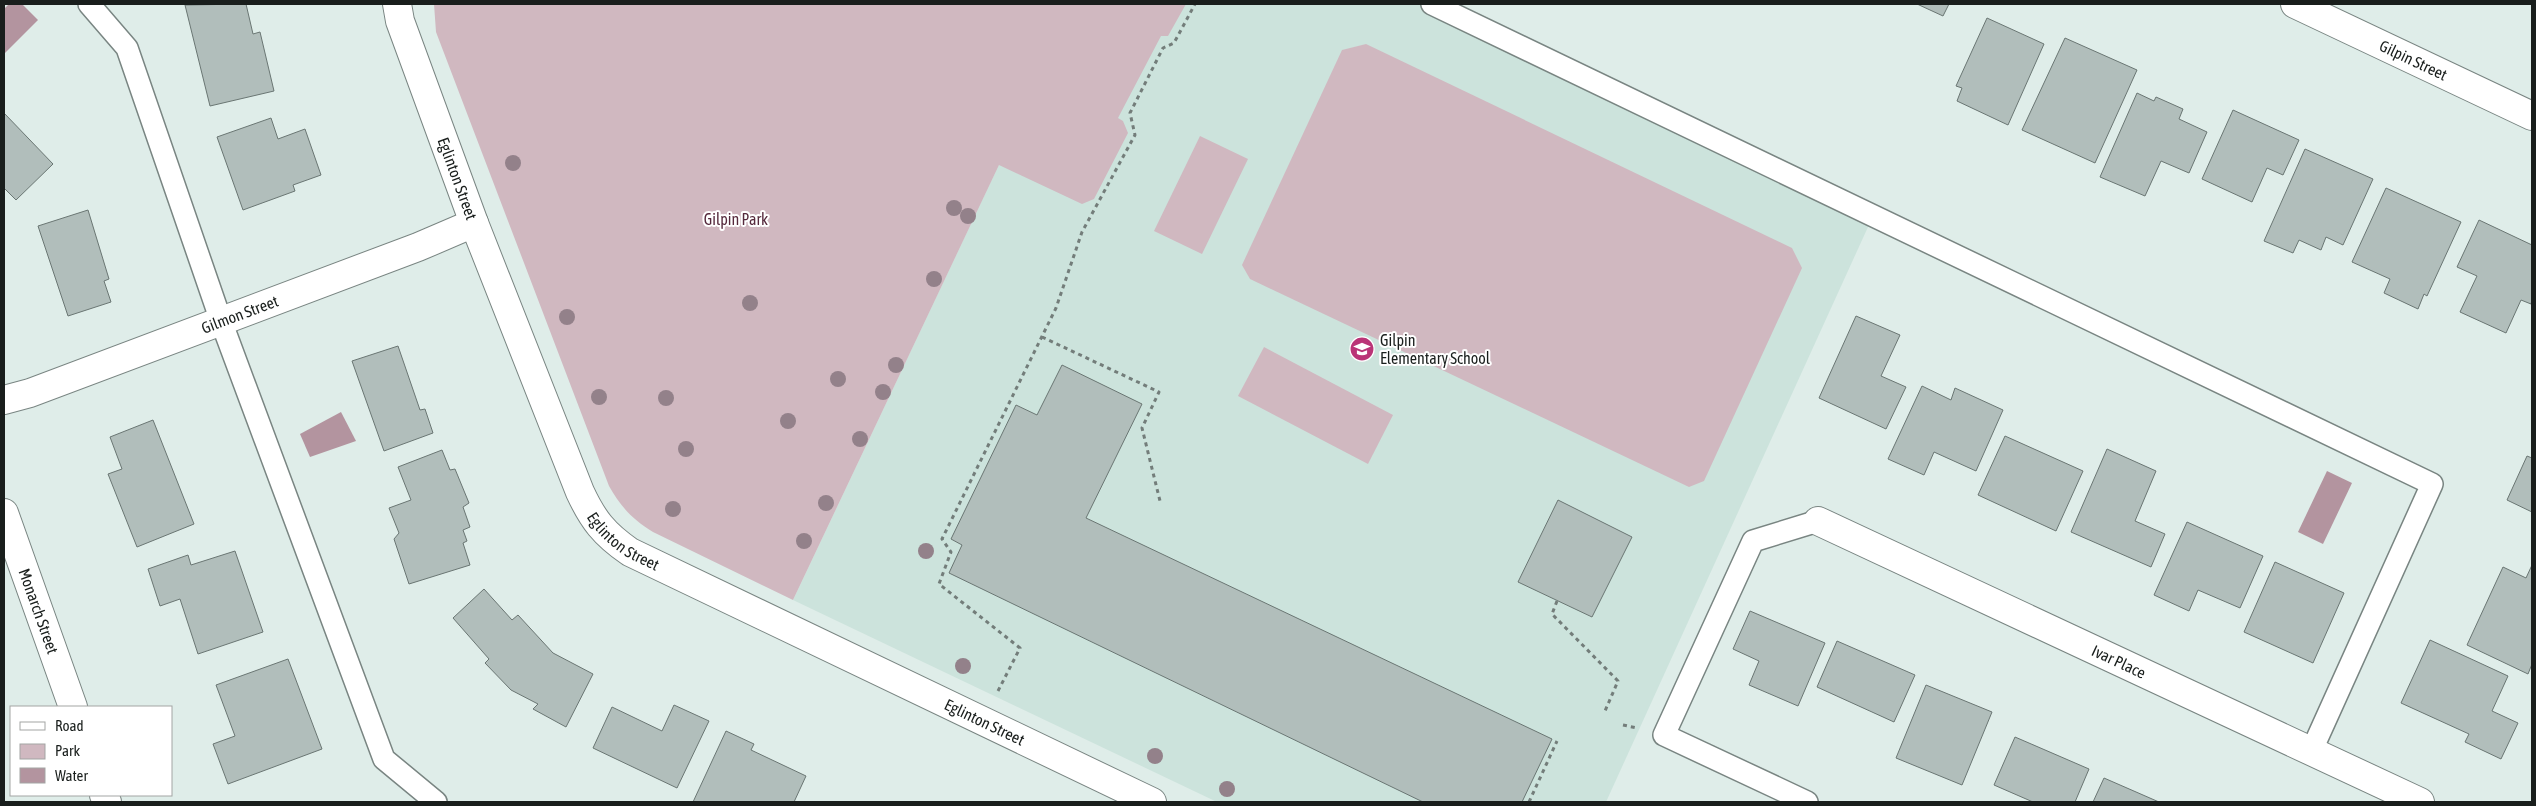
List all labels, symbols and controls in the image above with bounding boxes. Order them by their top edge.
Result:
street label: Gilpin Street [2377,36,2451,84]
street label: Eglinton Street [434,135,481,223]
park label: Gilpin Park [704,210,768,229]
street label: Gilmon Street [199,291,281,337]
place label: Gilpin Elementary School [1380,331,1491,368]
school or university icon: Gilpin Elementary School [1349,336,1375,362]
street label: Eglinton Street [584,509,663,574]
street label: Monarch Street [15,566,62,656]
street label: Ivar Place [2089,641,2149,682]
street label: Eglinton Street [942,695,1028,749]
legend [10,706,172,796]
text: Road [55,717,84,734]
text: Park [55,742,80,759]
text: Water [55,767,88,784]

